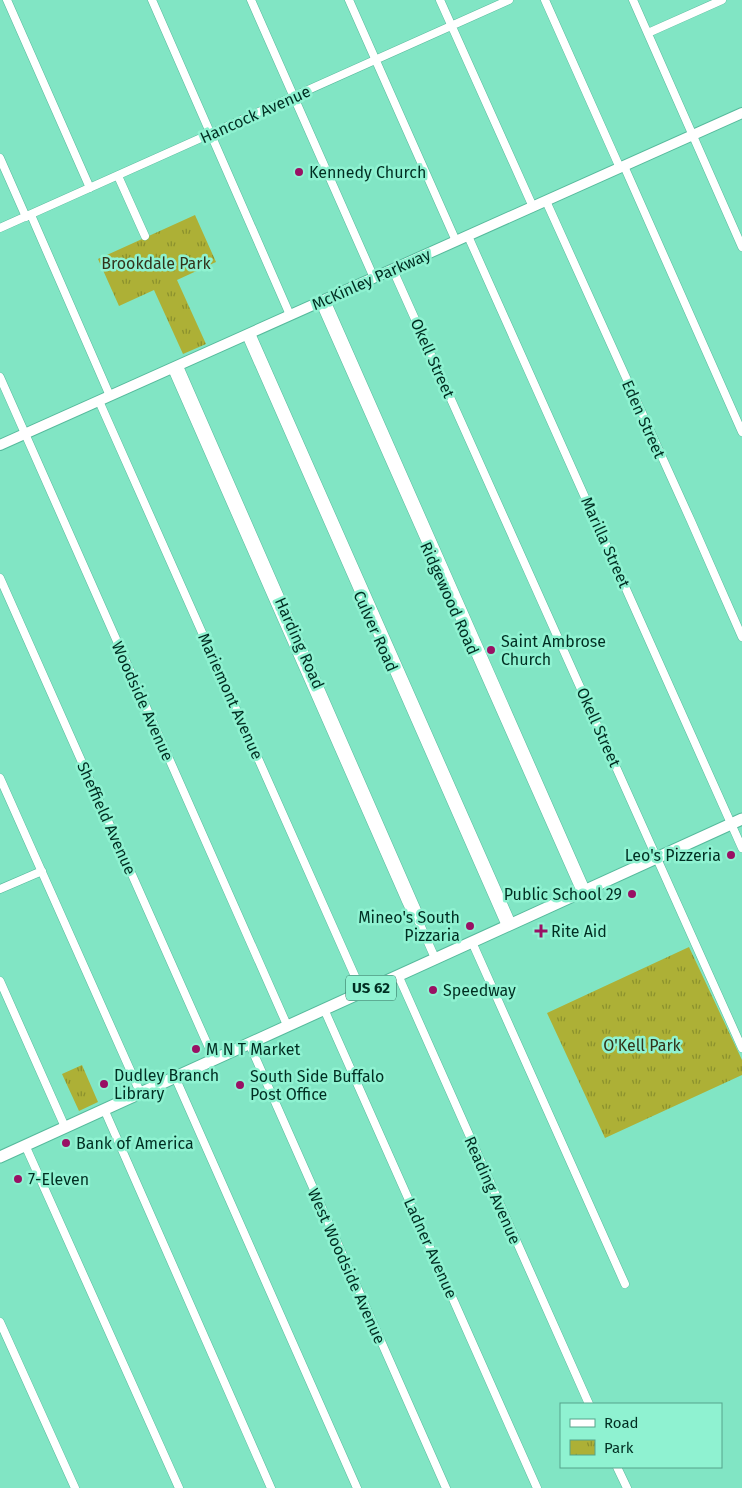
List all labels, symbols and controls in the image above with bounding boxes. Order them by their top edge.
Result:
street label: Hancock Avenue [197,82,313,147]
place label: Kennedy Church [309,163,426,182]
marker: Kennedy Church [293,166,305,178]
street label: McKinley Parkway [309,245,434,314]
park label: Brookdale Park [101,254,211,273]
street label: Okell Street [407,316,459,401]
street label: Eden Street [618,377,669,461]
street label: Marilla Street [577,494,634,591]
street label: Ridgewood Road [416,539,483,658]
street label: Culver Road [349,588,402,675]
street label: Harding Road [271,594,328,692]
street label: Mariemont Avenue [194,630,267,762]
place label: Saint Ambrose Church [501,632,606,669]
street label: Woodside Avenue [108,638,177,764]
marker: Saint Ambrose Church [485,644,497,656]
street label: Okell Street [573,685,625,770]
street label: Sheffield Avenue [73,759,140,878]
place label: Leo's Pizzeria [625,846,721,865]
marker: Leo's Pizzeria [725,849,737,861]
place label: Public School 29 [504,885,622,904]
marker: Public School 29 [626,888,638,900]
place label: Mineo's South Pizzaria [358,908,460,945]
marker: Mineo's South Pizzaria [464,920,476,932]
place label: Rite Aid [551,922,607,941]
marker: Rite Aid [535,925,547,937]
road number: US 62 [346,976,396,1000]
place label: Speedway [443,981,516,1000]
marker: Speedway [427,984,439,996]
park label: O'Kell Park [603,1036,682,1055]
place label: M N T Market [206,1040,300,1059]
marker: M N T Market [190,1043,202,1055]
place label: Dudley Branch Library [114,1066,219,1103]
place label: South Side Buffalo Post Office [250,1067,384,1104]
marker: Dudley Branch Library [98,1078,110,1090]
marker: South Side Buffalo Post Office [234,1079,246,1091]
street label: Reading Avenue [460,1133,525,1247]
place label: Bank of America [76,1134,194,1153]
marker: Bank of America [60,1137,72,1149]
place label: 7-Eleven [28,1170,89,1189]
marker: 7-Eleven [12,1173,24,1185]
street label: West Woodside Avenue [304,1186,389,1347]
street label: Ladner Avenue [400,1195,461,1301]
legend [560,1403,722,1468]
text: Road [604,1414,639,1432]
text: Park [604,1439,634,1457]

